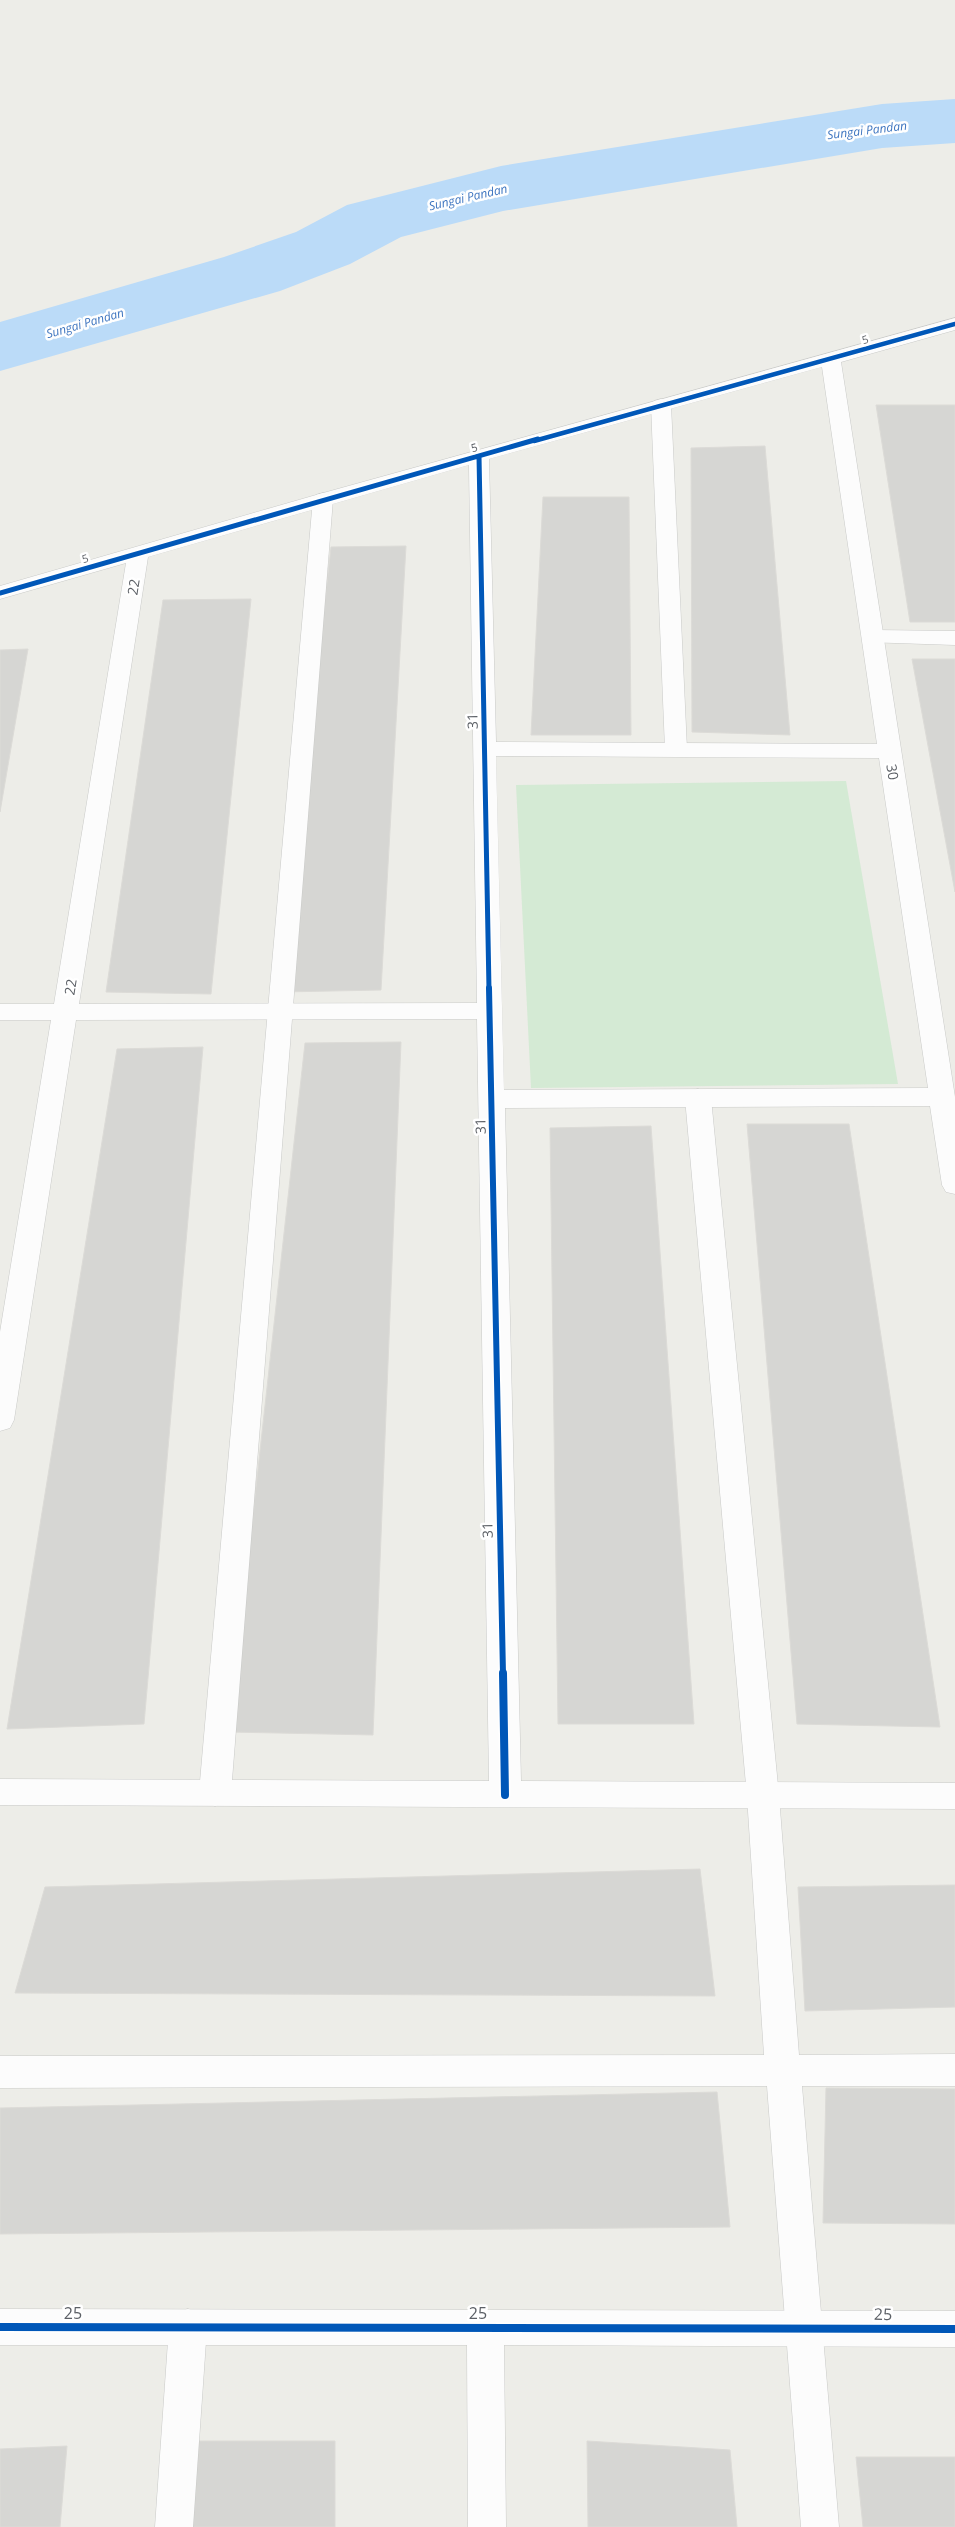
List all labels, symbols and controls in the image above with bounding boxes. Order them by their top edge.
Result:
water label: Sungai Pandan [826,117,908,143]
water label: Sungai Pandan [427,180,509,214]
water label: Sungai Pandan [44,304,126,342]
street label: 5 [860,331,870,347]
street label: 5 [469,439,479,455]
street label: 5 [80,550,90,566]
street label: 22 [122,578,144,596]
street label: 31 [462,713,482,729]
street label: 30 [882,763,904,781]
street label: 22 [59,978,81,996]
street label: 31 [470,1118,490,1134]
street label: 31 [477,1522,497,1538]
street label: 25 [64,2302,82,2324]
street label: 25 [469,2302,487,2324]
street label: 25 [874,2303,892,2325]

